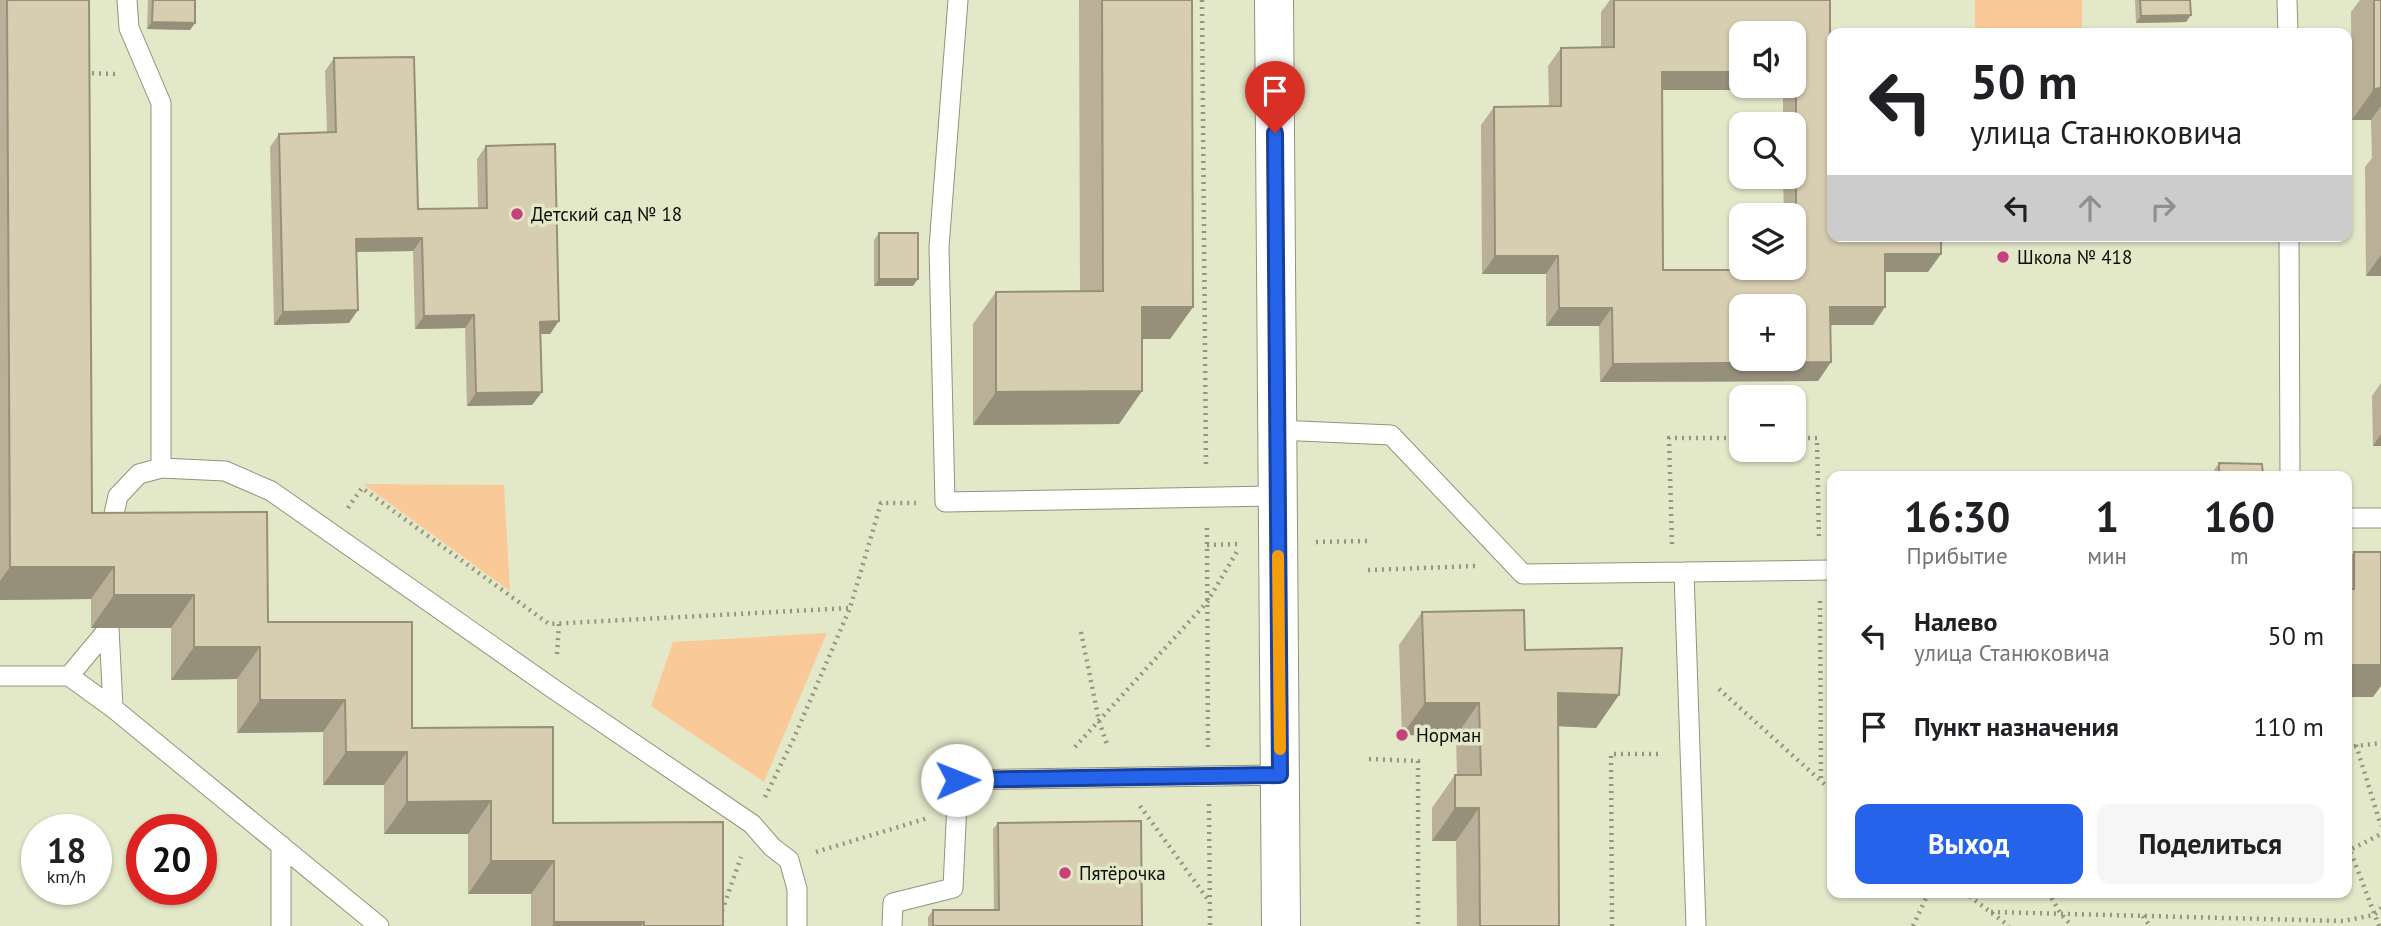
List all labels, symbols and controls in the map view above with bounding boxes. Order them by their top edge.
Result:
map controls [1729,21,1806,462]
button: sound [1729,21,1806,98]
text: 50 m [1970,49,2077,113]
icon: left [1855,56,1946,147]
pin [1245,61,1305,133]
icon: arrive [1256,72,1294,110]
text: улица Станюковича [1970,111,2242,153]
button: search [1729,112,1806,189]
icon: left [1998,189,2036,227]
icon: ahead [2071,189,2109,227]
icon: right [2144,189,2182,227]
place label: Детский сад № 18 [531,202,682,226]
button: layers [1729,203,1806,280]
marker: Детский сад № 18 [509,206,525,222]
place label: Школа № 418 [2017,245,2132,269]
marker: Школа № 418 [1995,249,2011,265]
button: + [1729,294,1806,371]
button: − [1729,385,1806,462]
text: 16:30 [1904,489,2010,544]
text: 1 [2095,489,2119,544]
text: 160 [2204,489,2275,544]
text: Прибытие [1907,541,2008,570]
text: мин [2087,541,2127,570]
text: m [2230,541,2249,570]
text: Налево [1914,605,1998,638]
icon: left [1855,617,1893,655]
text: 50 m [2268,619,2324,652]
text: улица Станюковича [1914,638,2110,667]
icon: arrive [1855,708,1893,746]
text: Пункт назначения [1914,710,2119,743]
text: 110 m [2253,710,2324,743]
place label: Норман [1416,723,1481,747]
marker: Норман [1394,727,1410,743]
position arrow [920,743,994,817]
button: Выход [1855,804,2083,884]
button: Поделиться [2097,804,2324,884]
speed limit sign: 20 [126,814,217,905]
text: 18 [47,827,86,873]
place label: Пятёрочка [1079,861,1166,885]
text: km/h [47,865,86,888]
marker: Пятёрочка [1057,865,1073,881]

